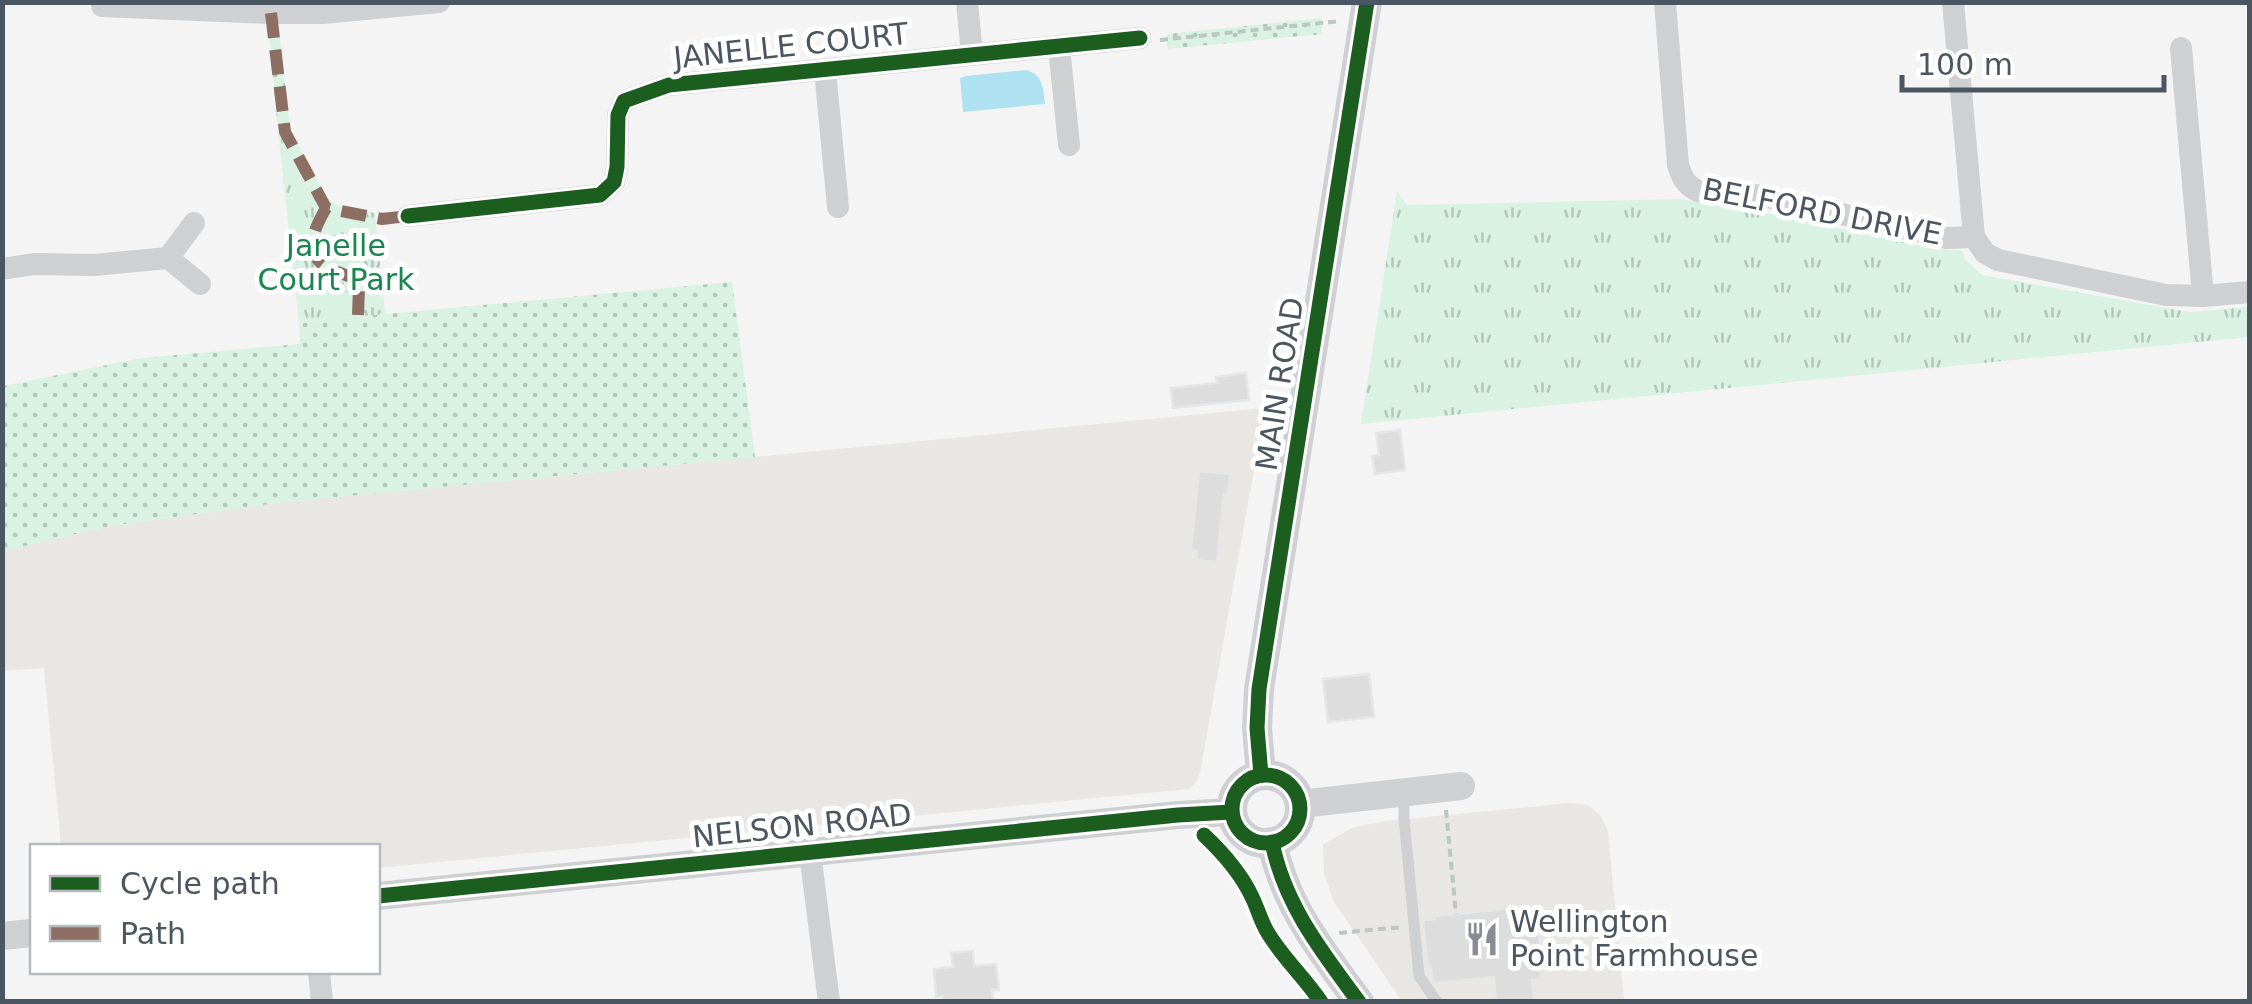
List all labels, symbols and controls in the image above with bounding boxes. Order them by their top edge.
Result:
street label: JANELLE COURT [670,16,911,75]
scale bar [1902,30,2164,92]
text: 100 m [1917,47,2013,82]
street label: BELFORD DRIVE [1700,171,1945,252]
park label: Janelle Court Park [258,228,415,297]
street label: MAIN ROAD [1249,295,1310,473]
street label: NELSON ROAD [691,797,913,854]
legend [30,844,380,974]
text: Cycle path [120,866,280,901]
place label: Wellington Point Farmhouse [1510,904,1758,973]
text: Path [120,916,186,951]
restaurant icon: Wellington Point Farmhouse [1463,920,1501,958]

